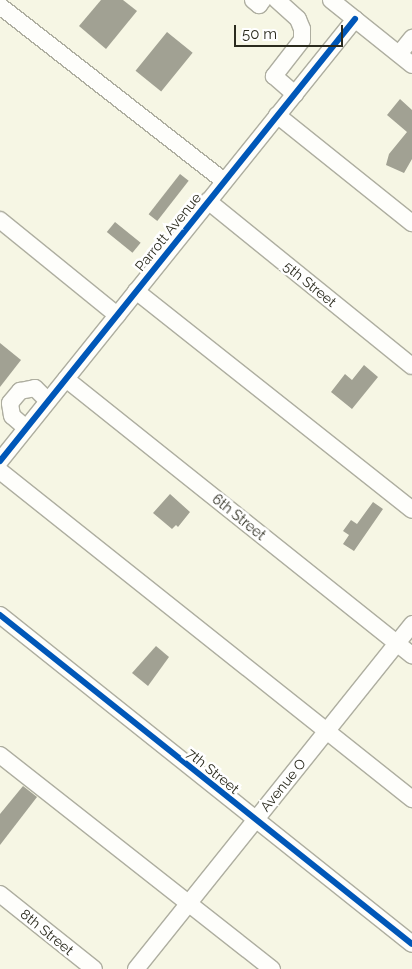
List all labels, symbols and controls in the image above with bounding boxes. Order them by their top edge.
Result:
scale bar [237,15,346,47]
text: 50 m [242,25,277,43]
street label: Parrott Avenue [131,189,205,275]
street label: 5th Street [280,258,340,310]
street label: 6th Street [209,490,269,544]
street label: 7th Street [183,745,243,797]
street label: Avenue O [257,755,309,815]
street label: 8th Street [17,905,77,959]

